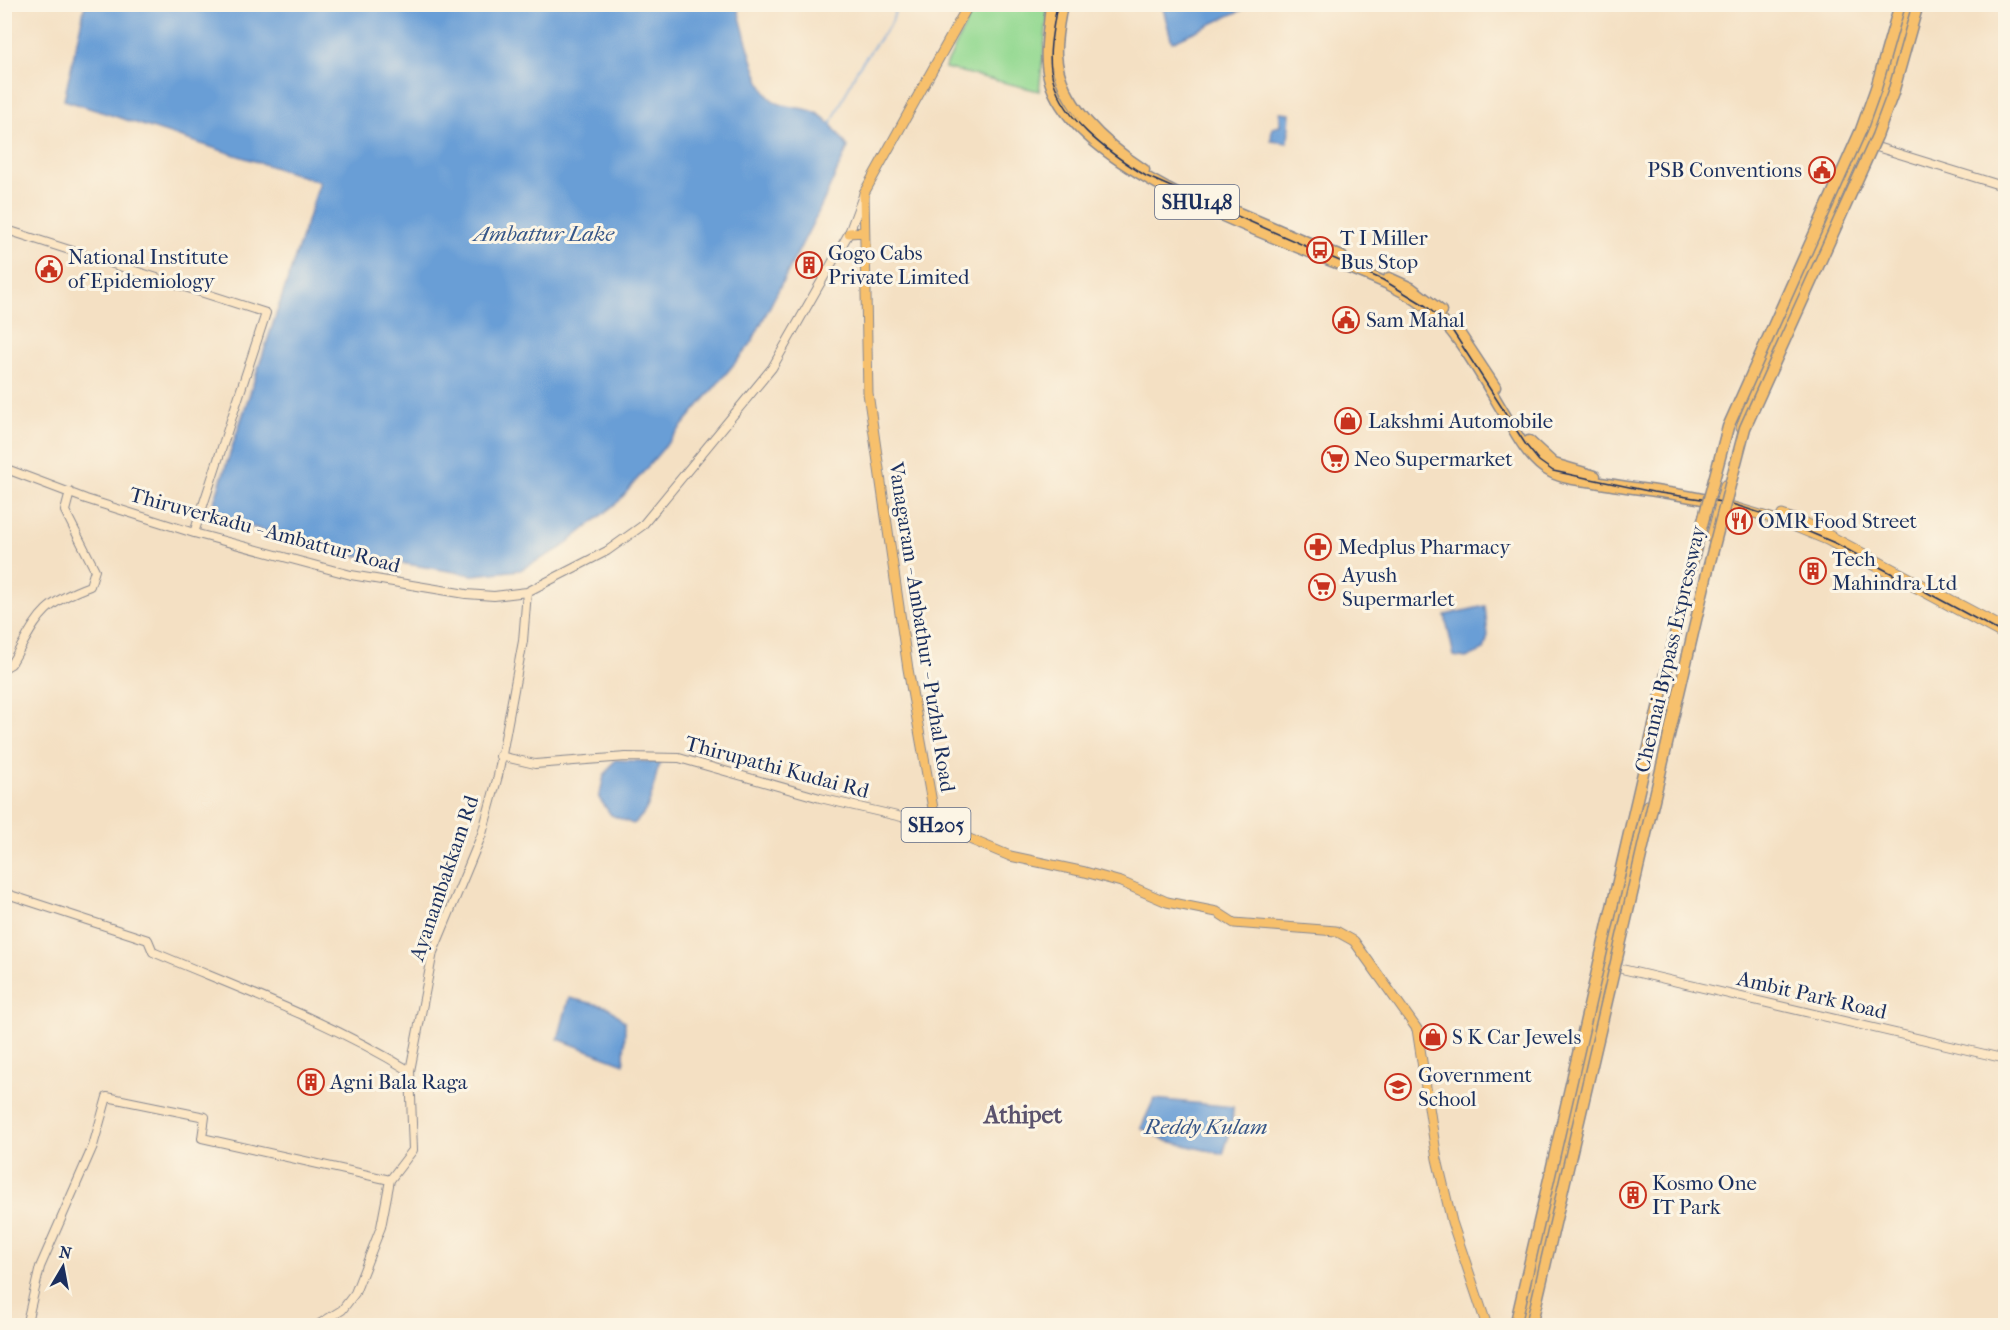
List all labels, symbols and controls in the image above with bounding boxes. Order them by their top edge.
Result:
public building icon: PSB Conventions [1807,155,1837,185]
place label: PSB Conventions [1647,158,1802,182]
road number: SHU148 [1155,185,1239,219]
water label: Ambattur Lake [471,221,615,247]
place label: T I Miller Bus Stop [1340,226,1428,274]
bus stop icon: T I Miller Bus Stop [1305,235,1335,265]
place label: Gogo Cabs Private Limited [828,241,970,289]
place label: National Institute of Epidemiology [68,245,228,293]
building icon: Gogo Cabs Private Limited [794,250,824,280]
public building icon: National Institute of Epidemiology [34,254,64,284]
public building icon: Sam Mahal [1331,305,1361,335]
place label: Sam Mahal [1366,308,1465,332]
shop icon: Lakshmi Automobile [1333,406,1363,436]
place label: Lakshmi Automobile [1368,409,1553,433]
supermarket icon: Neo Supermarket [1320,444,1350,474]
place label: Neo Supermarket [1354,447,1513,471]
street label: Vanagaram - Ambathur - Puzhal Road [884,459,960,794]
street label: Thiruverkadu - Ambattur Road [127,482,404,578]
restaurant icon: OMR Food Street [1724,506,1754,536]
place label: OMR Food Street [1758,509,1918,533]
street label: Chennai Bypass Expressway [1630,522,1710,775]
pharmacy icon: Medplus Pharmacy [1303,532,1333,562]
place label: Medplus Pharmacy [1338,535,1511,559]
place label: Tech Mahindra Ltd [1832,547,1958,595]
building icon: Tech Mahindra Ltd [1798,556,1828,586]
place label: Ayush Supermarlet [1341,563,1455,611]
supermarket icon: Ayush Supermarlet [1307,572,1337,602]
street label: Thirupathi Kudai Rd [682,731,872,803]
street label: Ayanambakkam Rd [404,792,484,965]
road number: SH205 [902,808,970,842]
street label: Ambit Park Road [1734,966,1890,1024]
shop icon: S K Car Jewels [1418,1022,1448,1052]
place label: S K Car Jewels [1452,1025,1581,1049]
place label: Government School [1418,1063,1533,1111]
building icon: Agni Bala Raga [296,1067,326,1097]
place label: Agni Bala Raga [329,1070,468,1094]
school or university icon: Government School [1383,1072,1413,1102]
district label: Athipet [982,1101,1062,1129]
water label: Reddy Kulam [1143,1114,1267,1140]
place label: Kosmo One IT Park [1652,1171,1757,1219]
building icon: Kosmo One IT Park [1618,1180,1648,1210]
north arrow [33,1237,93,1297]
text: N [58,1242,74,1263]

